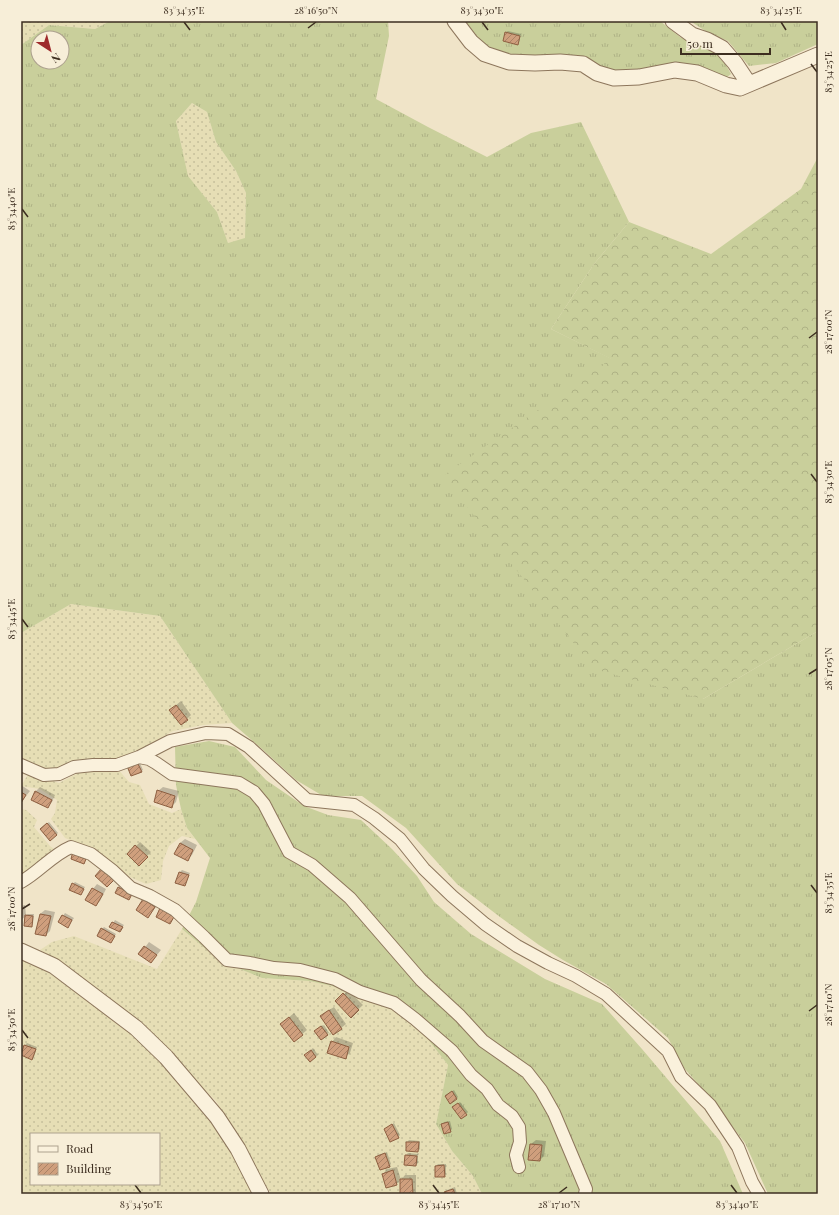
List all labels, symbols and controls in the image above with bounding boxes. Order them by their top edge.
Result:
text: 83°34'35"E [163,3,205,17]
text: 28°16'50"N [294,3,338,17]
text: 83°34'30"E [461,3,503,17]
text: 83°34'25"E [760,3,802,17]
north arrow [30,30,70,70]
scale bar [681,30,770,56]
text: 50 m [687,35,713,51]
text: N [49,50,64,67]
text: 83°34'25"E [821,51,835,93]
text: 83°34'40"E [4,188,18,230]
text: 28°17'00"N [821,310,835,354]
text: 83°34'30"E [821,461,835,503]
text: 83°34'45"E [4,599,18,639]
text: 28°17'05"N [821,648,835,691]
text: 83°34'35"E [821,872,835,914]
text: 28°17'00"N [4,887,18,931]
text: 28°17'10"N [821,984,835,1026]
text: 83°34'50"E [4,1009,18,1051]
legend [30,1133,160,1185]
text: Road [66,1140,93,1156]
text: Building [66,1160,112,1176]
text: 83°34'50"E [120,1197,162,1211]
text: 83°34'45"E [419,1197,459,1211]
text: 28°17'10"N [538,1197,580,1211]
text: 83°34'40"E [716,1197,758,1211]

